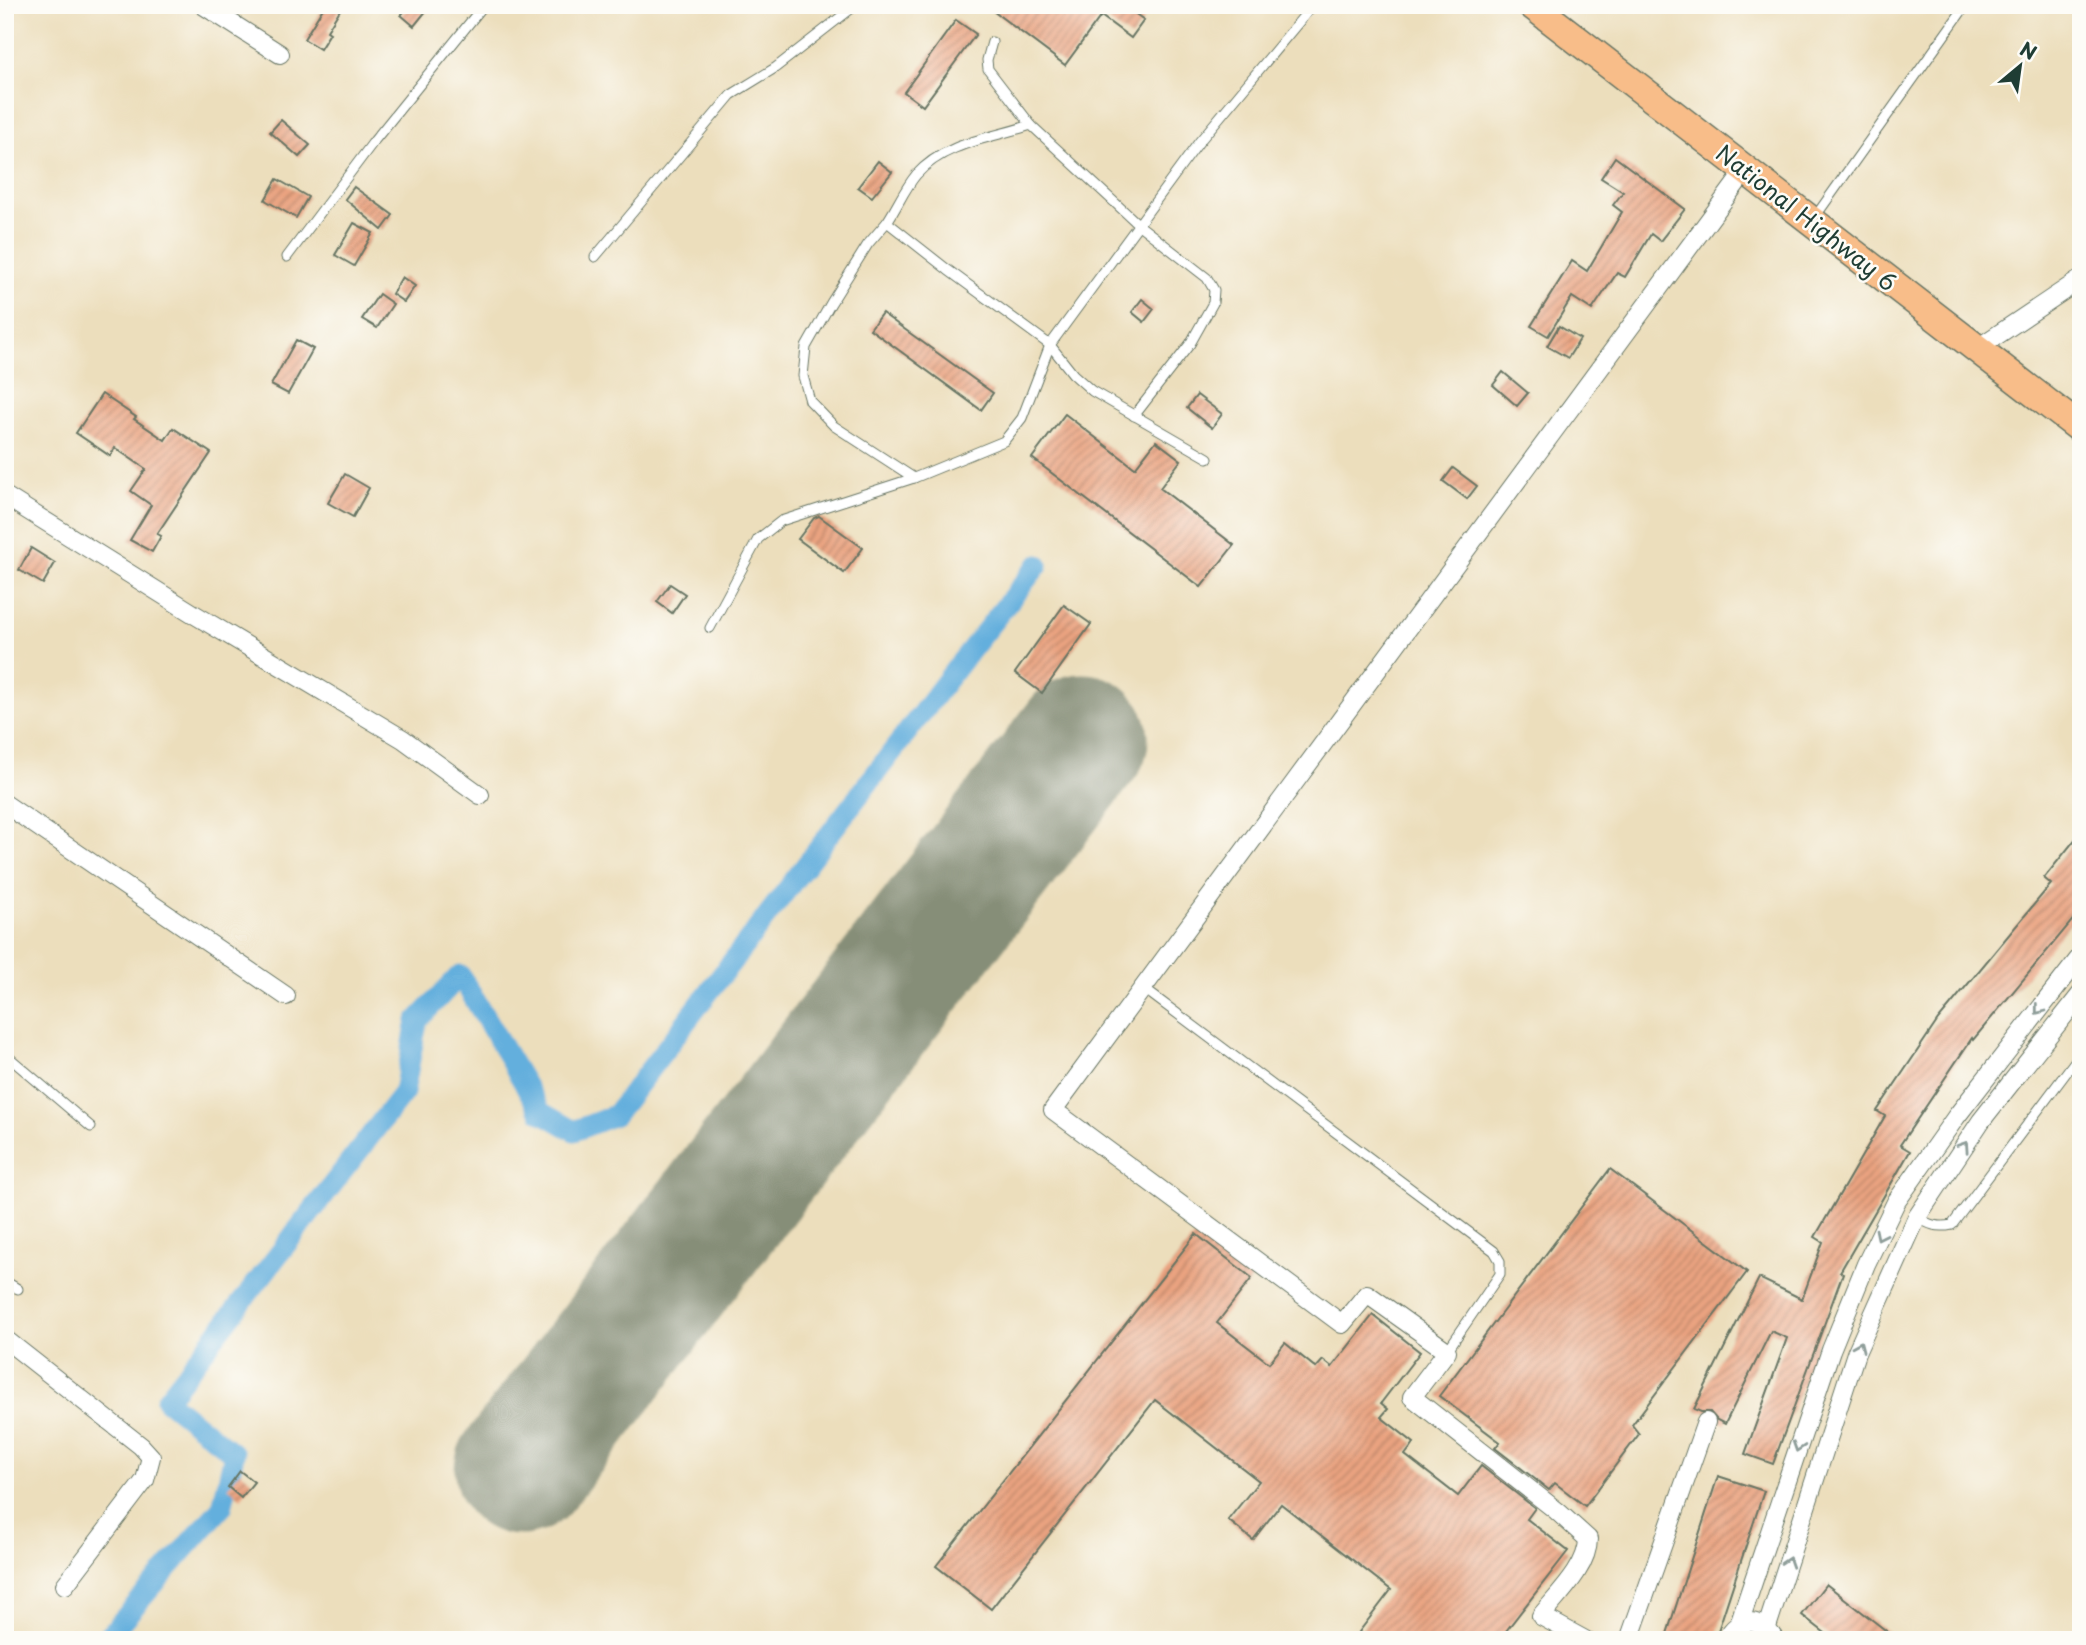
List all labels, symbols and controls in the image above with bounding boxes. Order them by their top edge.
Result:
north arrow [1984,32,2054,102]
text: N [2015,34,2042,66]
street label: National Highway 6 [1709,135,1905,299]
one-way arrow [2034,1002,2047,1014]
one-way arrow [1956,1140,1969,1153]
one-way arrow [1874,1228,1888,1240]
one-way arrow [1851,1341,1865,1354]
one-way arrow [1792,1440,1806,1453]
one-way arrow [1780,1557,1794,1569]

